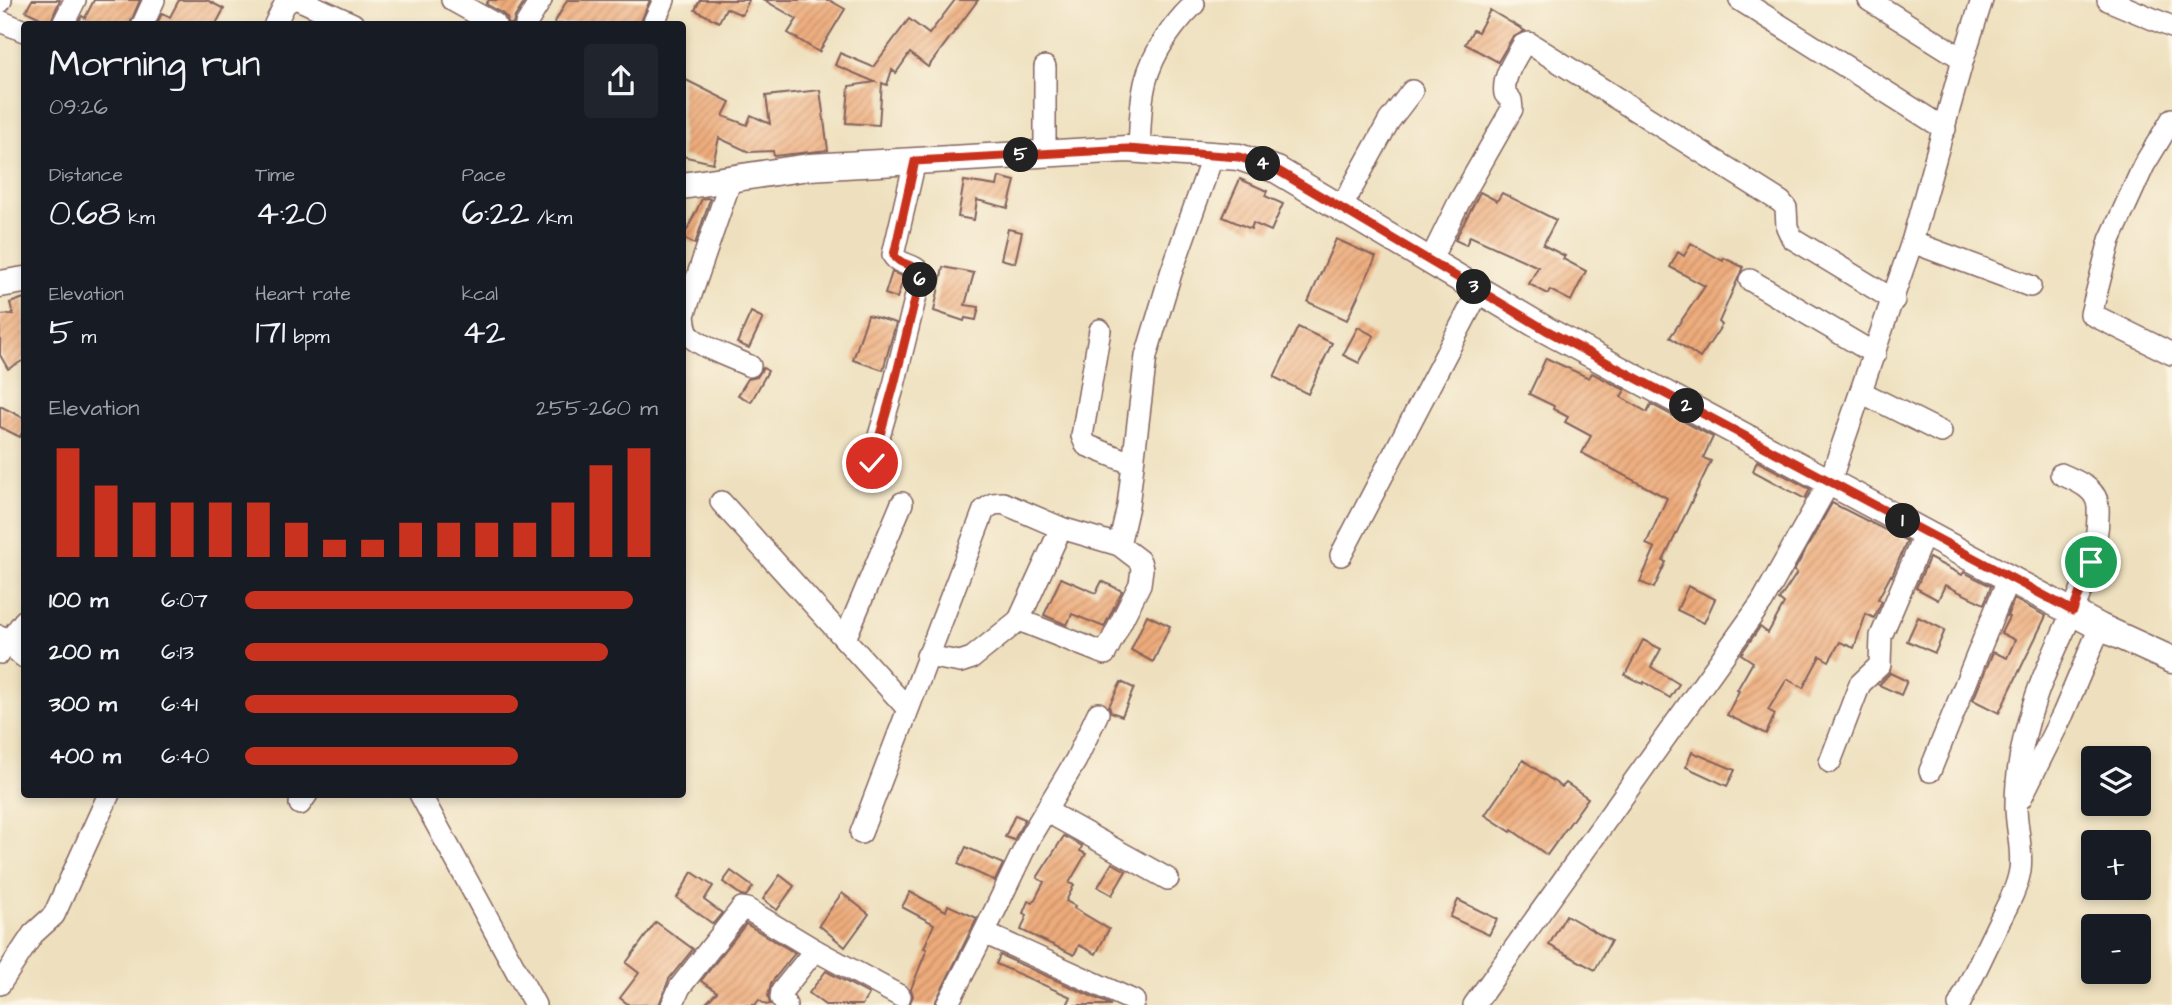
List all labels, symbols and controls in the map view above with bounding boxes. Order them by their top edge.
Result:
text: Morning run [49,39,261,91]
button: share [584,44,658,118]
text: 09:26 [49,91,108,123]
pin: 5 [1004,138,1038,172]
text: 5 [1014,141,1027,168]
pin: 4 [1246,146,1280,182]
text: 4 [1256,150,1269,177]
text: Distance [49,162,123,189]
text: Time [255,162,295,189]
text: Pace [462,162,506,189]
text: 0.68 [49,189,121,238]
text: 4:20 [255,189,327,238]
text: 6:22 [462,189,530,238]
text: km [121,205,155,232]
text: /km [530,205,572,232]
pin: 6 [902,262,937,298]
text: 6 [914,266,925,293]
pin: 3 [1456,270,1492,304]
text: 3 [1469,273,1478,300]
text: Elevation [49,281,124,308]
text: Heart rate [255,281,351,308]
text: kcal [462,281,498,308]
text: 5 [49,308,74,357]
text: 171 [255,308,286,357]
text: 42 [462,308,506,357]
text: m [74,324,96,351]
text: bpm [286,324,329,351]
pin: 2 [1670,388,1704,424]
text: Elevation [49,392,140,424]
text: 255–260 m [536,392,658,424]
text: 2 [1681,392,1692,419]
pin [842,433,902,493]
icon: check [853,444,891,482]
pin: 1 [1885,504,1920,538]
text: 1 [1901,507,1904,534]
pin [2061,532,2121,592]
icon: arrive [2072,543,2110,581]
text: 100 m [49,584,108,616]
text: 6:07 [161,584,208,616]
text: 200 m [49,636,118,668]
text: 6:13 [161,636,194,668]
text: 300 m [49,688,117,720]
text: 6:41 [161,688,198,720]
text: 400 m [49,740,121,772]
text: 6:40 [161,740,209,772]
map controls [2081,746,2151,984]
button: layers [2081,746,2151,816]
button: + [2081,830,2151,900]
button: − [2081,914,2151,984]

